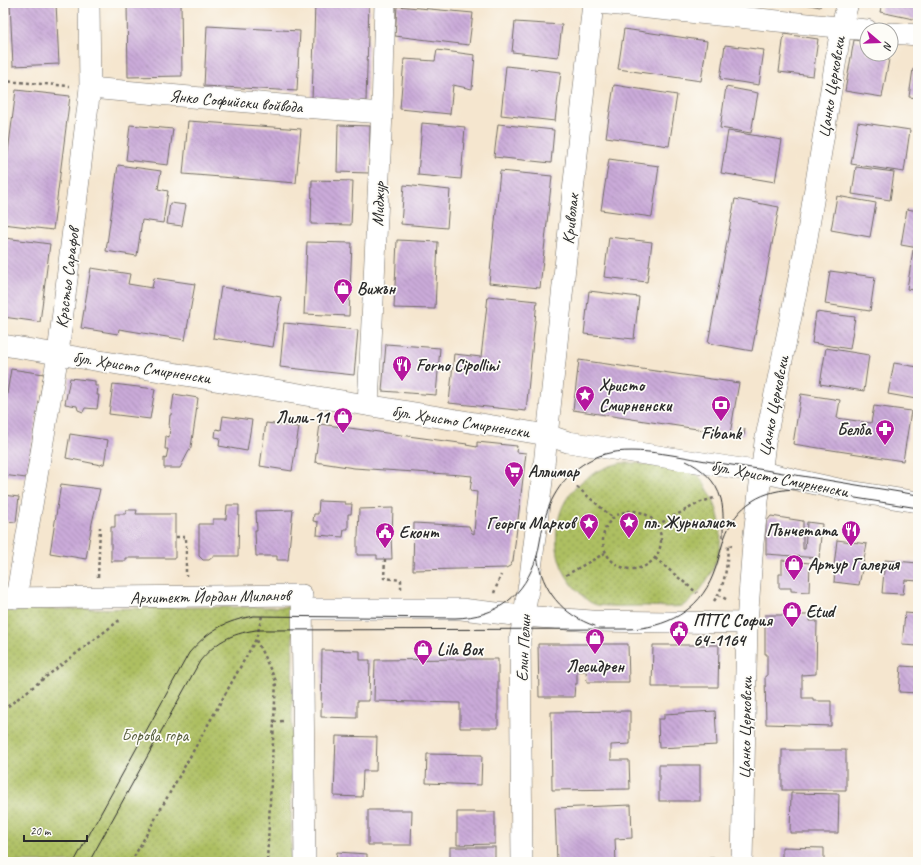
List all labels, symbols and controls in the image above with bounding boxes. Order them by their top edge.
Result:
north arrow [859,22,899,62]
street label: Цанко Церковски [813,34,850,139]
text: N [880,40,896,53]
street label: Янко Софийски войвода [168,85,305,118]
street label: Миджур [367,180,390,227]
street label: Криволак [557,191,584,245]
street label: Кръстьо Сарафов [51,223,85,329]
shop icon: Вижън [332,277,354,305]
place label: Вижън [357,278,397,299]
street label: бул. Христо Смирненски [72,346,214,389]
street label: Цанко Церковски [753,352,794,458]
restaurant icon: Forno Cipollini [391,354,413,382]
place label: Forno Cipollini [416,355,501,376]
place label: Христо Смирненски [599,375,673,416]
place icon: Христо Смирненски [574,384,596,412]
bank icon: Fibank [710,394,732,422]
street label: бул. Христо Смирненски [391,400,533,443]
shop icon: Лили-11 [332,406,354,434]
place label: Лили-11 [275,407,331,428]
pharmacy icon: Белба [874,418,896,446]
place label: Белба [837,419,873,440]
place label: Fibank [701,423,743,444]
street label: бул. Христо Смирненски [710,455,852,502]
supermarket icon: Аллимар [503,460,525,488]
place label: Аллимар [528,461,581,482]
place icon: пл. Журналист [618,511,640,539]
place icon: Георги Марков [578,512,600,540]
place label: пл. Журналист [643,512,736,533]
place label: Георги Марков [486,513,578,534]
restaurant icon: Пънчетата [840,519,862,547]
place label: Пънчетата [766,520,839,541]
public building icon: Еконт [374,521,396,549]
place label: Еконт [399,522,440,543]
shop icon: Артур Галерия [783,553,805,581]
place label: Артур Галерия [808,554,900,575]
street label: Архитект Йордан Миланов [130,585,294,608]
shop icon: Etud [781,600,803,628]
place label: Etud [806,601,837,622]
place label: ПТТС София 64-1164 [693,610,773,651]
street label: Елин Пелин [511,613,536,682]
public building icon: ПТТС София 64-1164 [668,619,690,647]
shop icon: Лесидрен [584,627,606,655]
shop icon: Lila Box [412,638,434,666]
place label: Lila Box [437,639,485,660]
place label: Лесидрен [566,656,625,677]
street label: Цанко Церковски [734,675,757,779]
park label: Борова гора [122,725,190,746]
scale bar [24,817,87,843]
text: 20 m [30,823,52,839]

